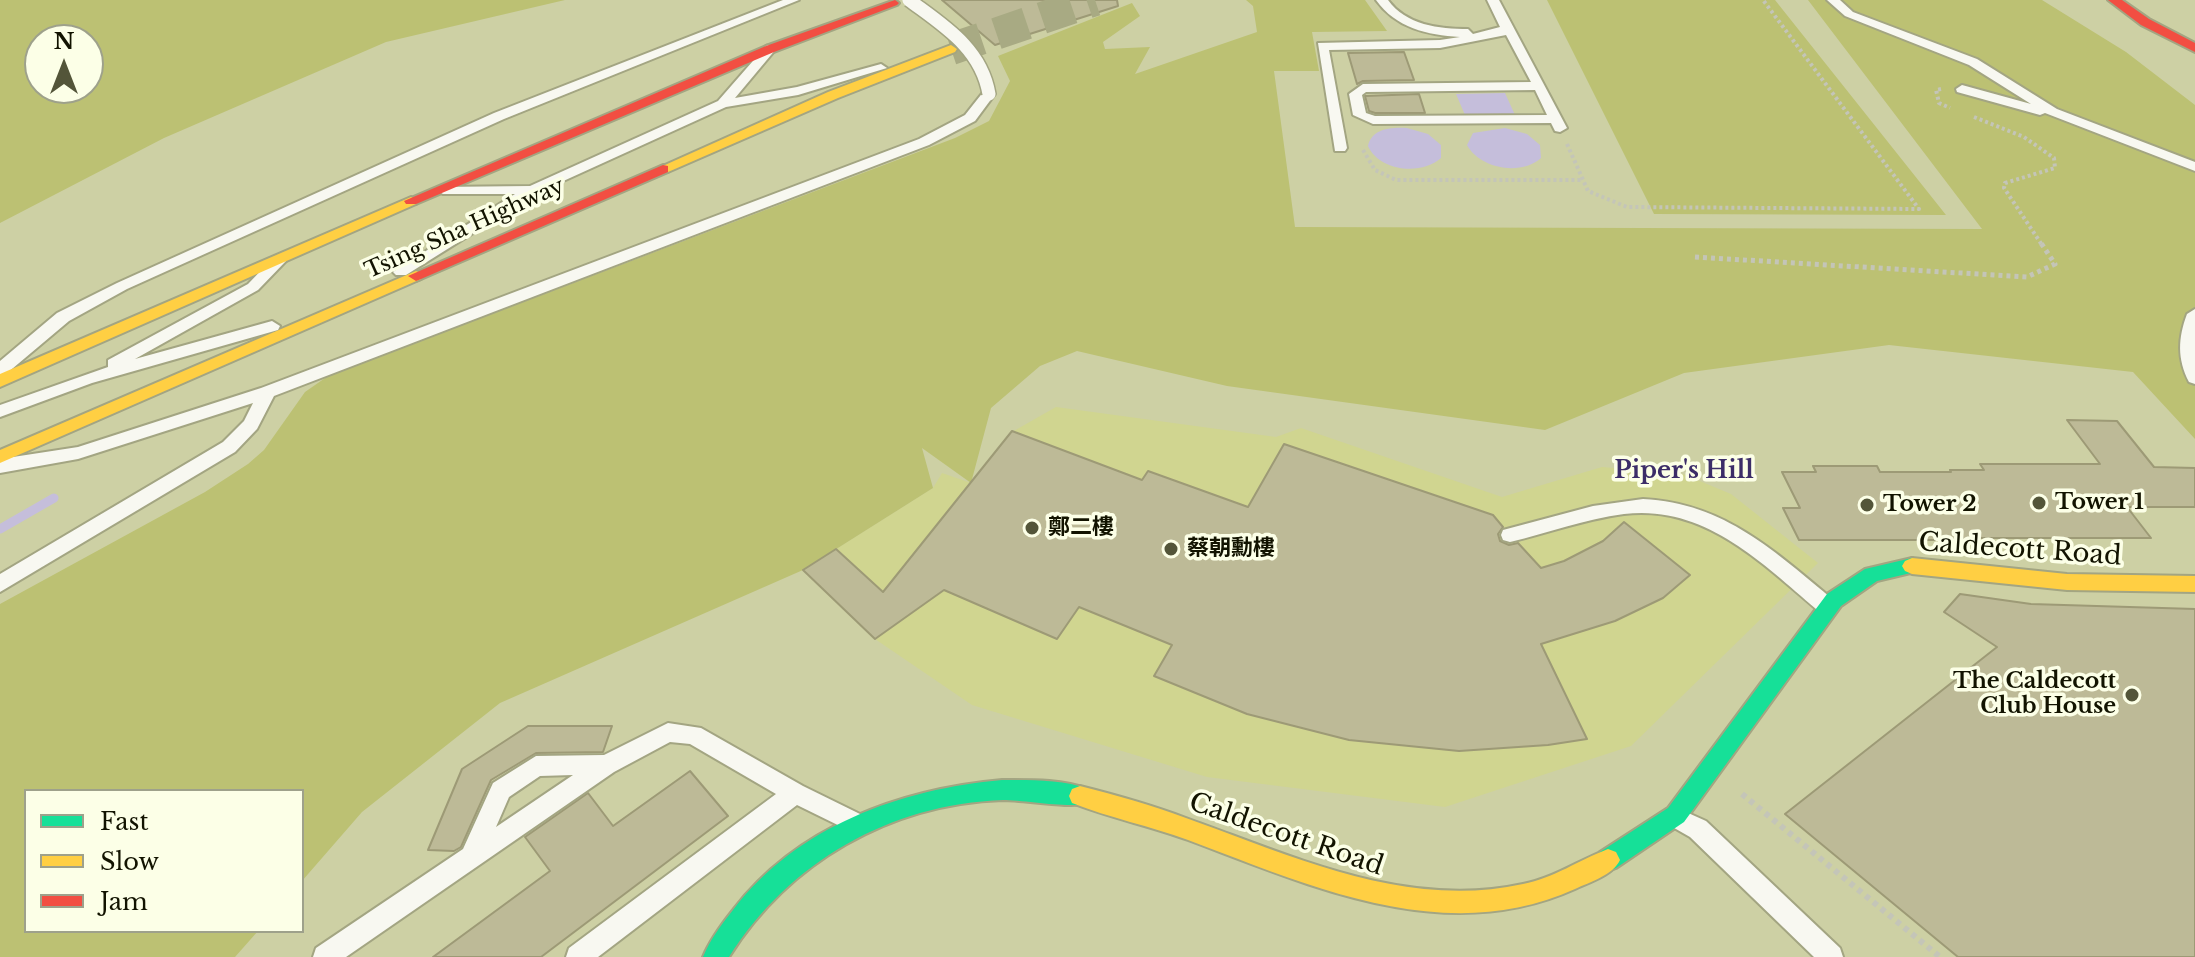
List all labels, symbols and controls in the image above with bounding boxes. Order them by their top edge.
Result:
north arrow [24,24,104,104]
text: N [54,28,74,55]
street label: Tsing Sha Highway [361,173,569,285]
district label: Piper's Hill [1614,457,1754,485]
place label: Tower 1 [2055,490,2144,516]
place label: Tower 2 [1883,492,1977,518]
marker: Tower 1 [2030,494,2048,512]
marker: Tower 2 [1858,496,1876,514]
place label: 鄭二樓 [1048,515,1114,541]
marker: 鄭二樓 [1023,519,1041,537]
street label: Caldecott Road [1917,527,2123,573]
place label: 蔡朝勳樓 [1187,536,1275,562]
marker: 蔡朝勳樓 [1162,540,1180,558]
place label: The Caldecott Club House [1953,669,2116,720]
marker: The Caldecott Club House [2123,686,2141,704]
street label: Caldecott Road [1185,787,1387,883]
legend [24,789,304,933]
text: Fast [100,807,148,836]
text: Slow [100,847,159,876]
text: Jam [100,887,148,916]

